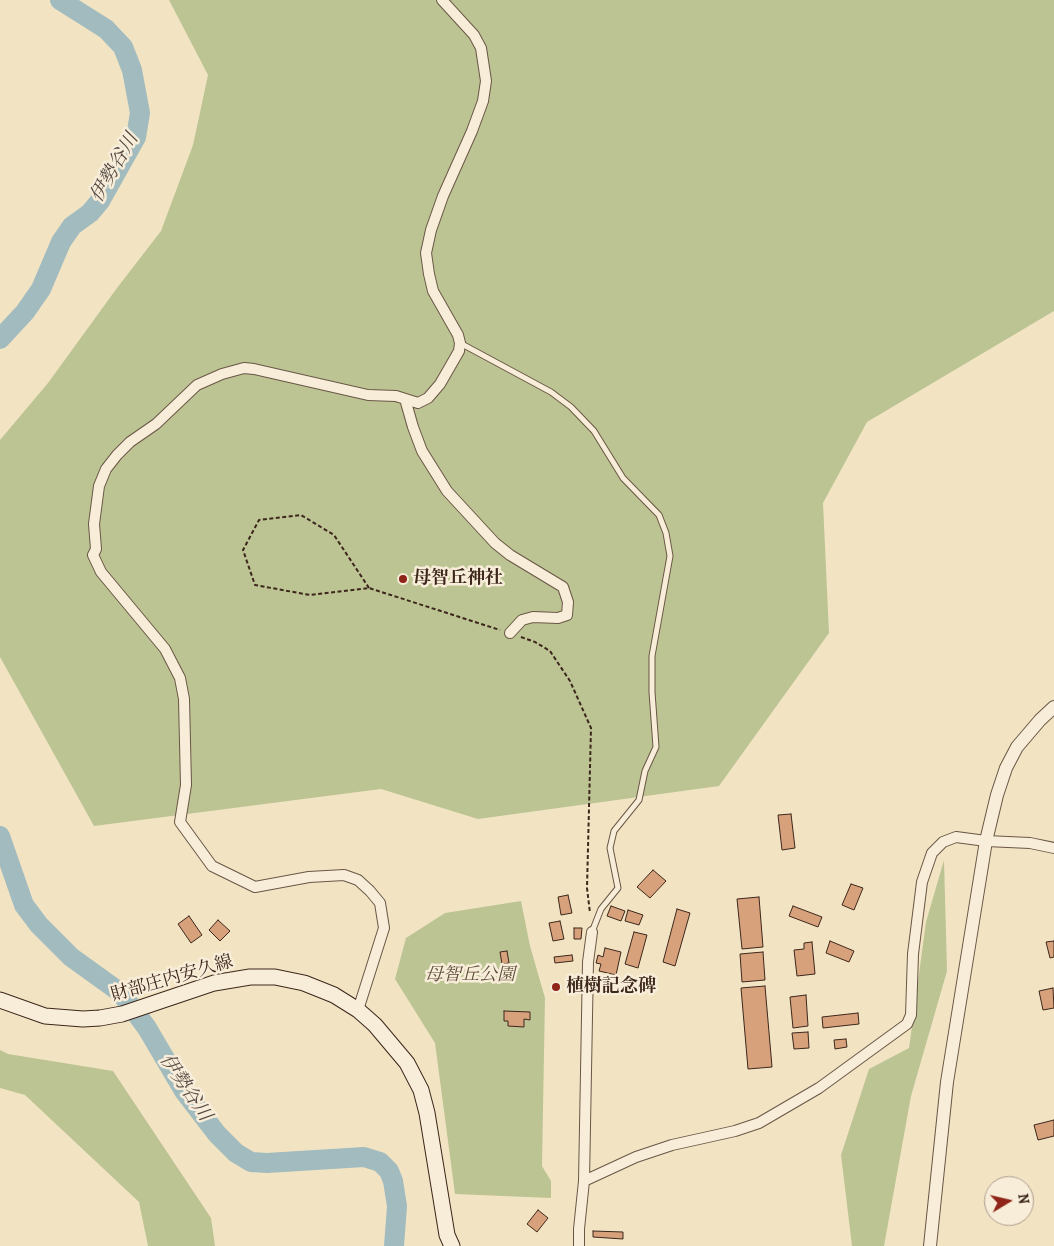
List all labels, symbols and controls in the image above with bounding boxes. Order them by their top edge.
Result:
water label: 伊勢谷川 [86,129,144,207]
place label: 母智丘神社 [413,568,503,590]
marker: 母智丘神社 [397,573,409,585]
street label: 財部庄内安久線 [108,951,236,1007]
park label: 母智丘公園 [425,965,515,987]
place label: 植樹記念碑 [566,976,656,998]
marker: 植樹記念碑 [550,981,562,993]
water label: 伊勢谷川 [154,1050,216,1126]
north arrow [984,1176,1034,1226]
text: N [1013,1192,1034,1205]

